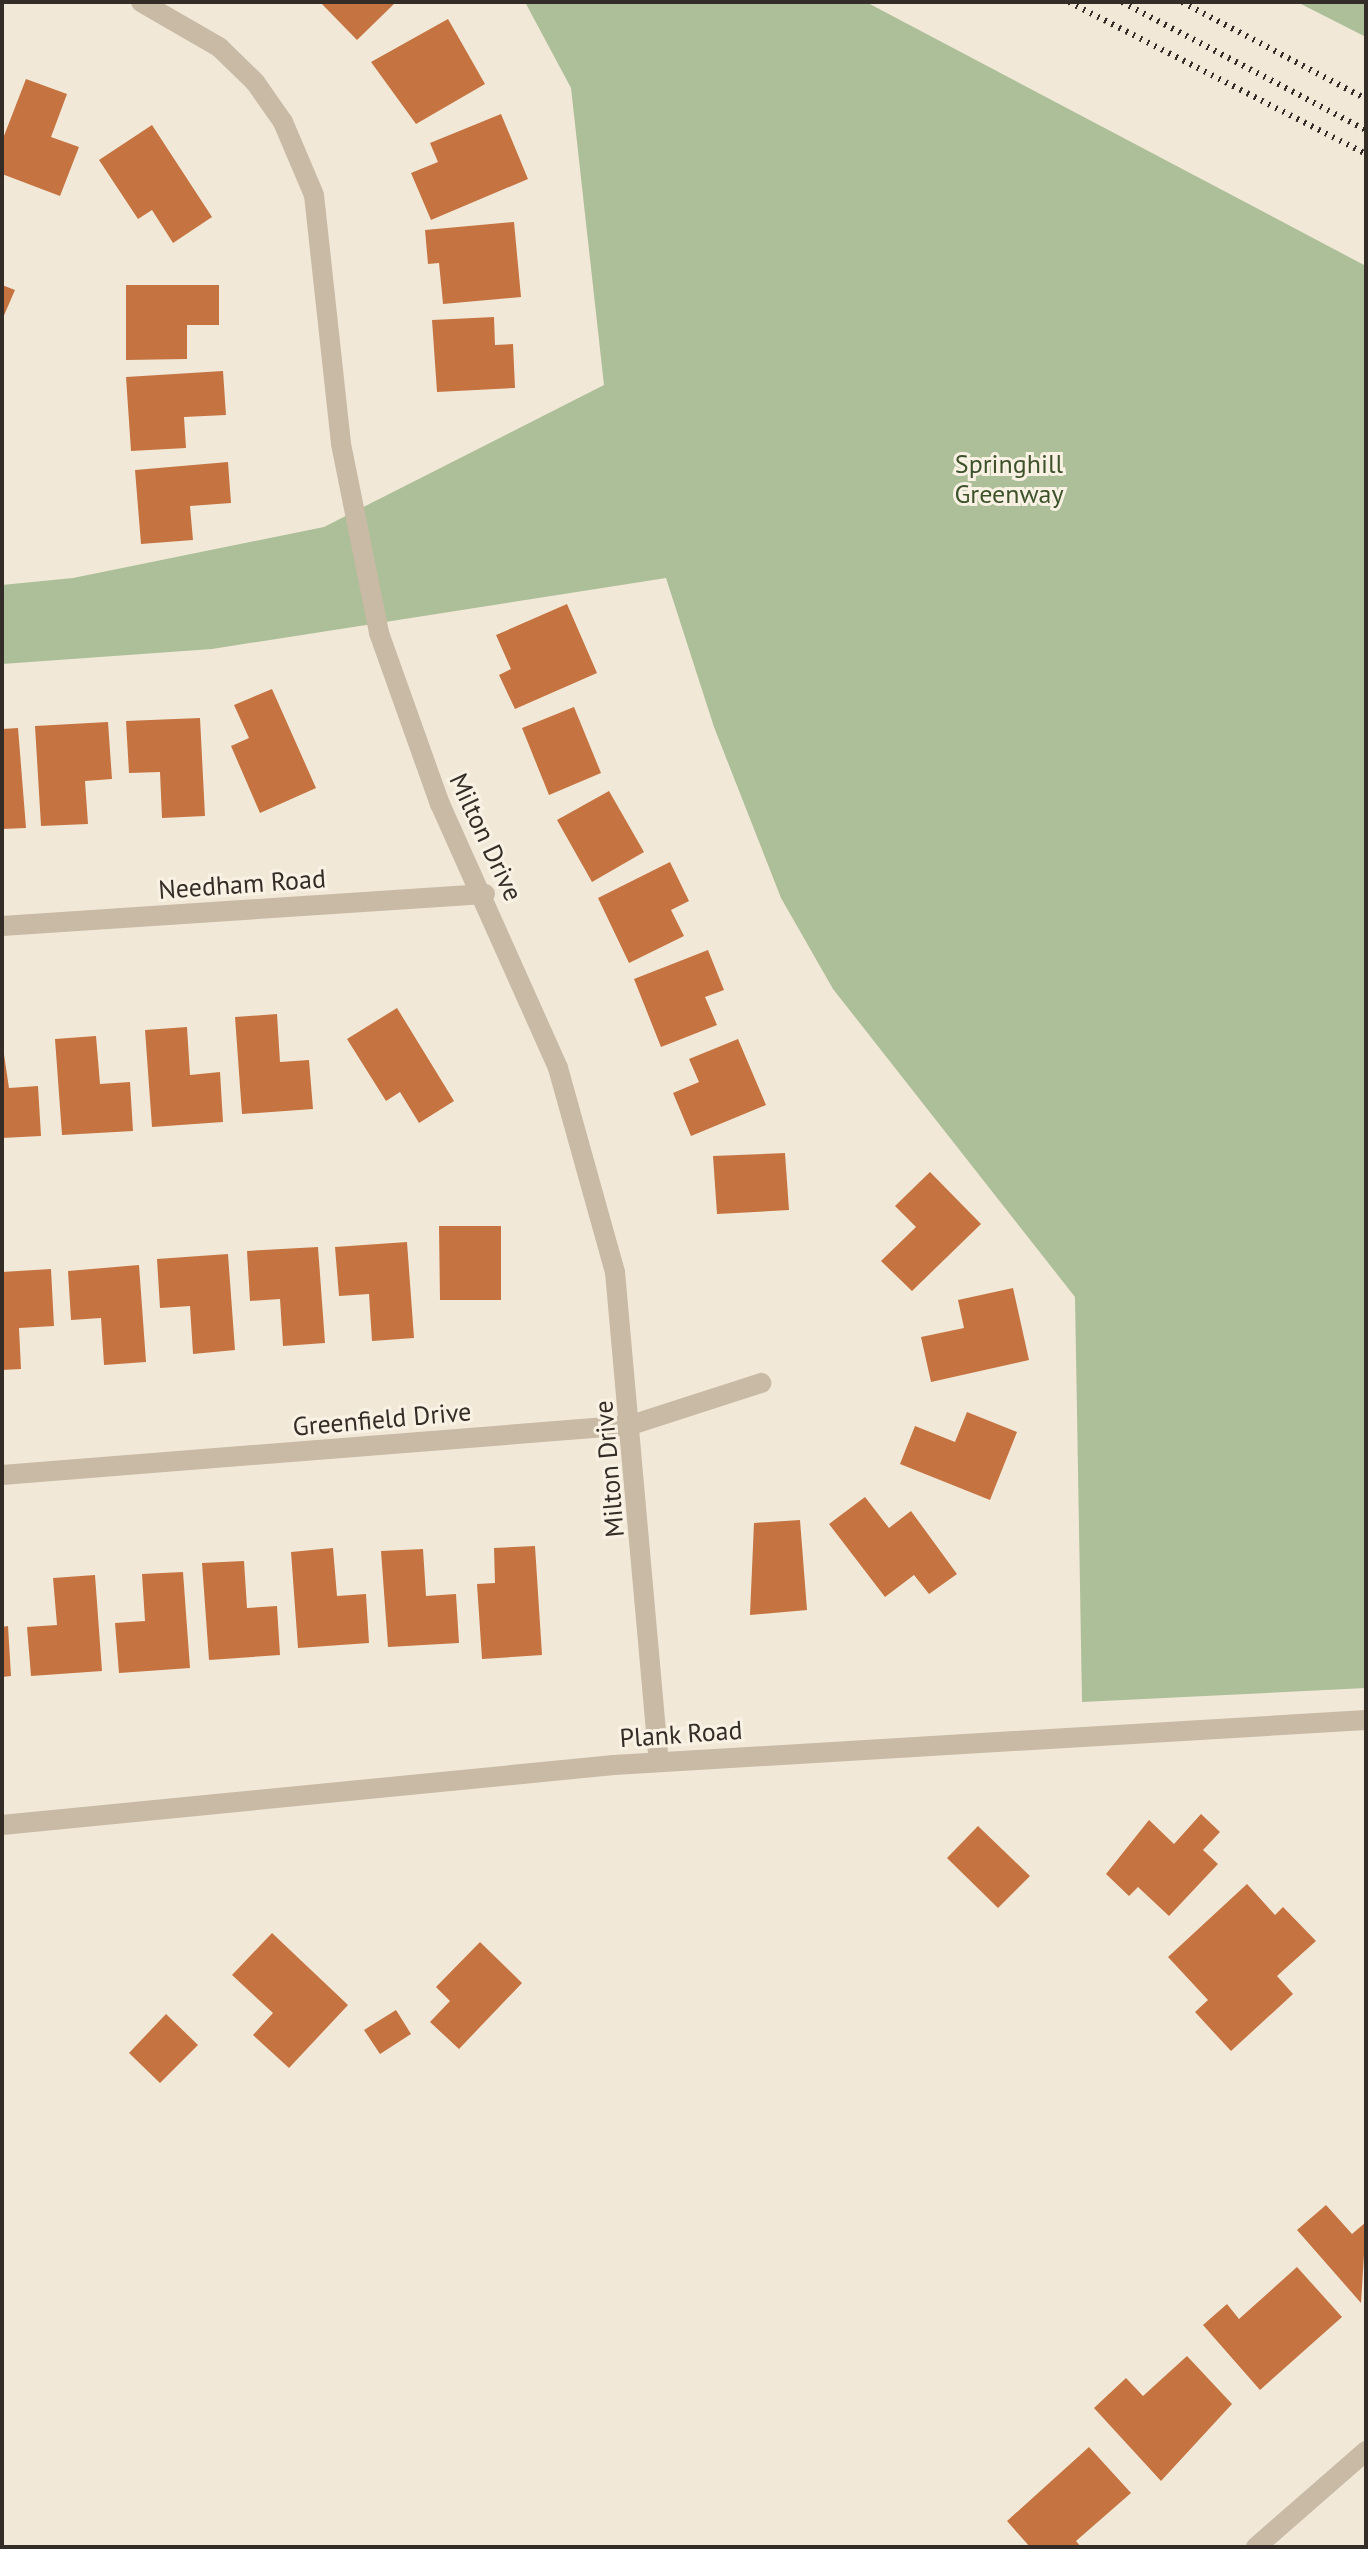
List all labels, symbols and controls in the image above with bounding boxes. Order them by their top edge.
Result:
park label: Springhill Greenway [954,448,1064,510]
street label: Milton Drive [443,768,529,906]
street label: Needham Road [157,863,327,905]
street label: Greenfield Drive [291,1396,473,1442]
street label: Milton Drive [587,1399,631,1539]
street label: Plank Road [618,1714,744,1754]

